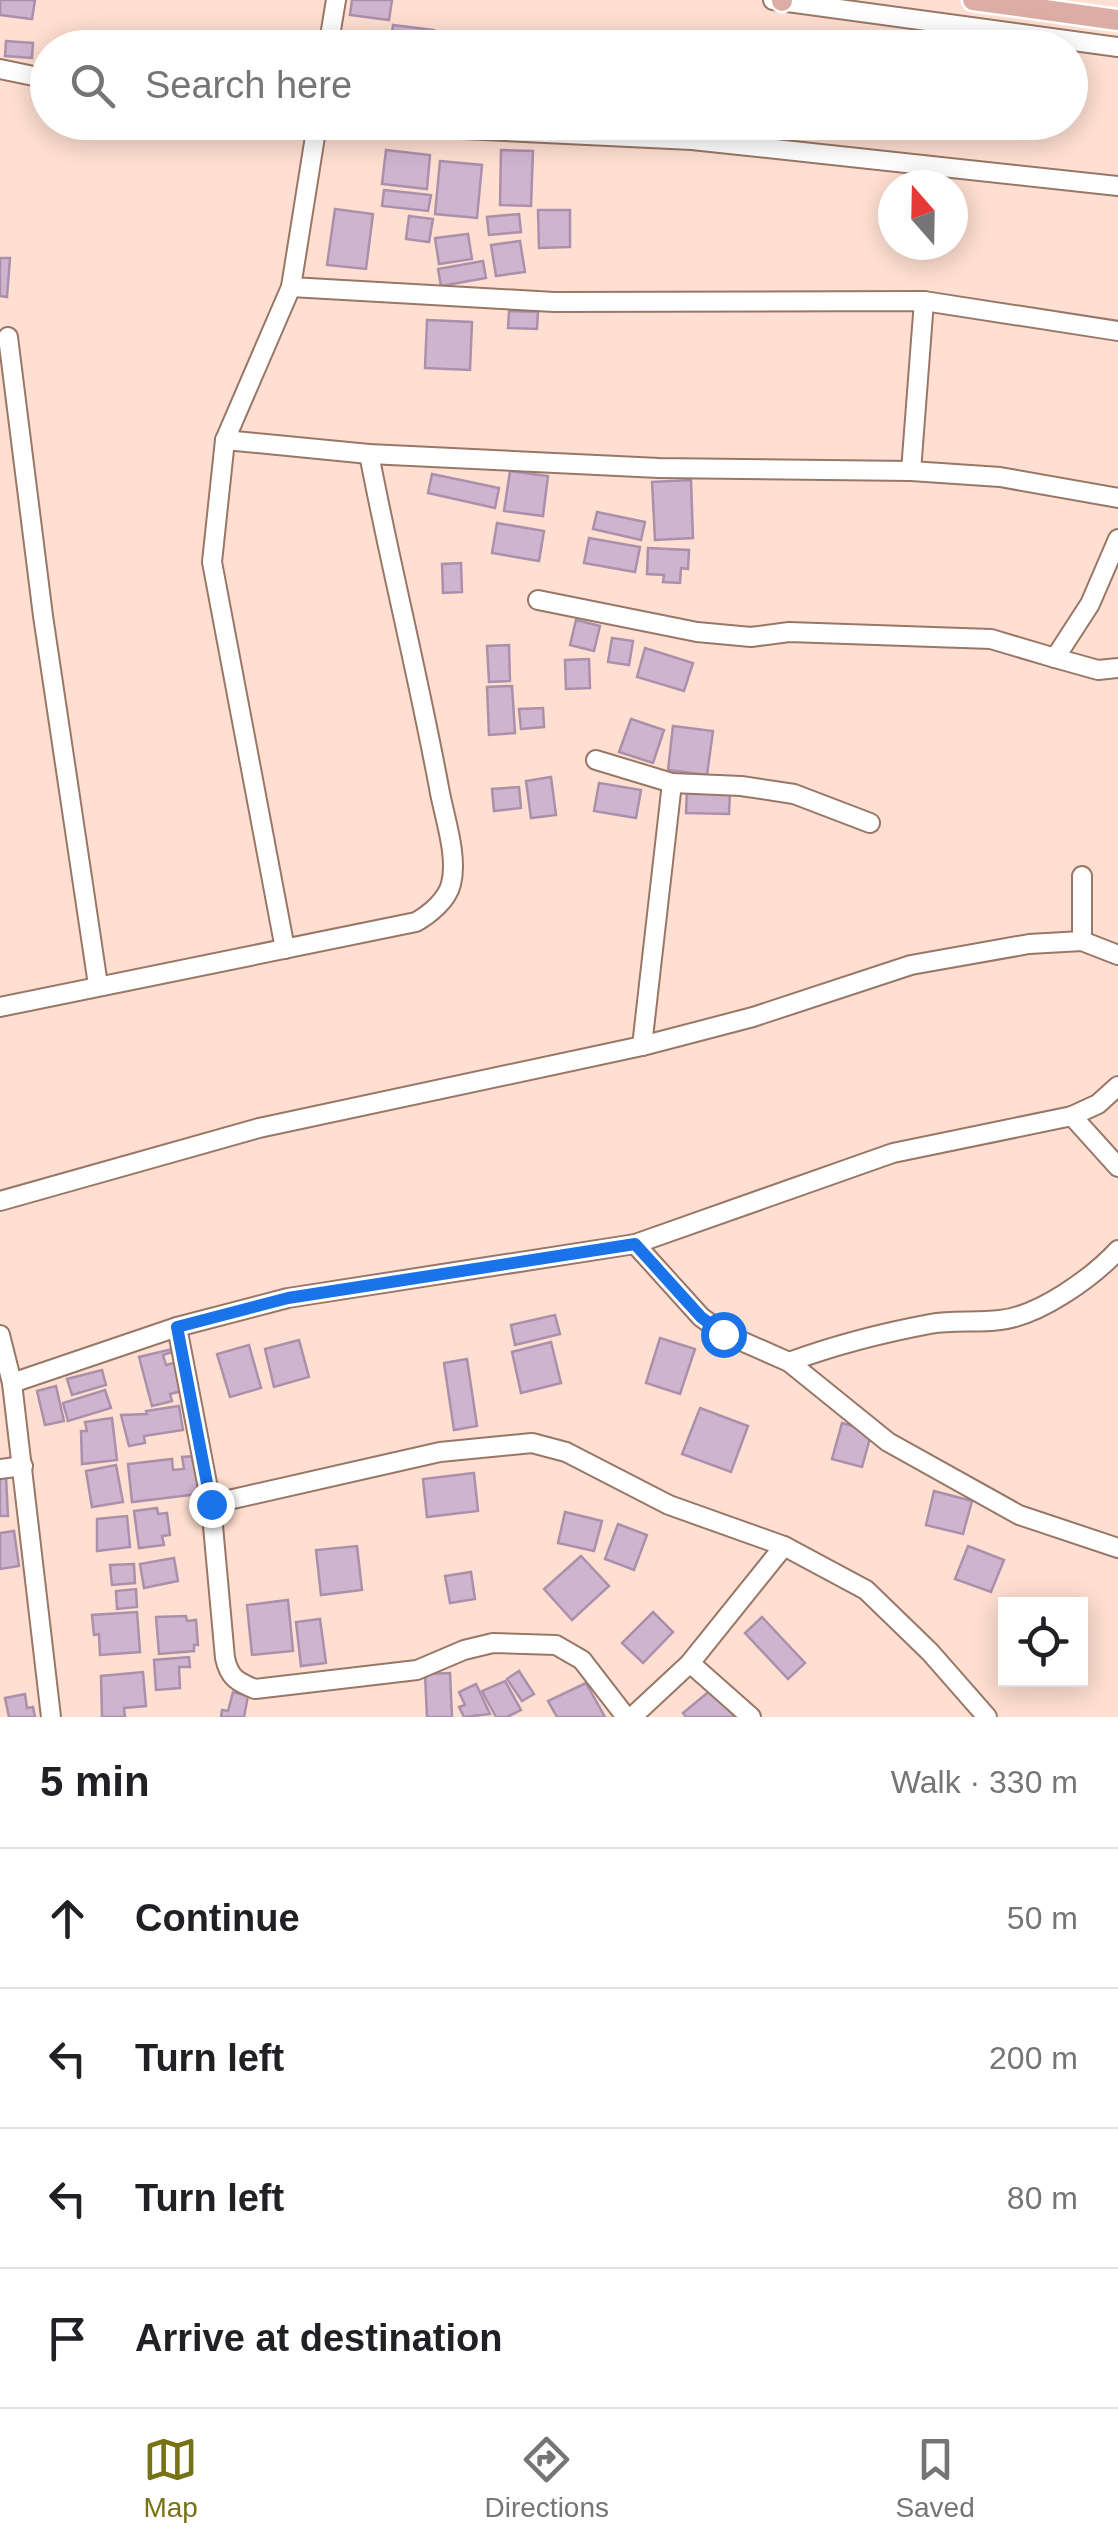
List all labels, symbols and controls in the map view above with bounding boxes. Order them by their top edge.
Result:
search box [30,30,1088,140]
icon: search [65,58,120,113]
text: Search here [145,64,352,106]
north arrow [878,170,968,260]
route start [701,1312,747,1358]
route end [189,1482,235,1528]
map controls [998,1597,1088,1687]
button: locate [998,1597,1088,1687]
text: 5 min [40,1758,150,1805]
text: Walk · 330 m [891,1764,1078,1800]
icon: ahead [40,1891,95,1946]
text: Continue [135,1897,300,1939]
text: 50 m [1007,1900,1078,1936]
icon: left [40,2031,95,2086]
text: Turn left [135,2037,284,2079]
text: 200 m [989,2040,1078,2076]
icon: left [40,2171,95,2226]
text: Turn left [135,2177,284,2219]
text: 80 m [1007,2180,1078,2216]
icon: arrive [40,2311,95,2366]
text: Arrive at destination [135,2317,502,2359]
tab: Map [143,2432,198,2524]
tab: Directions [485,2432,609,2524]
tab: Saved [895,2432,975,2524]

